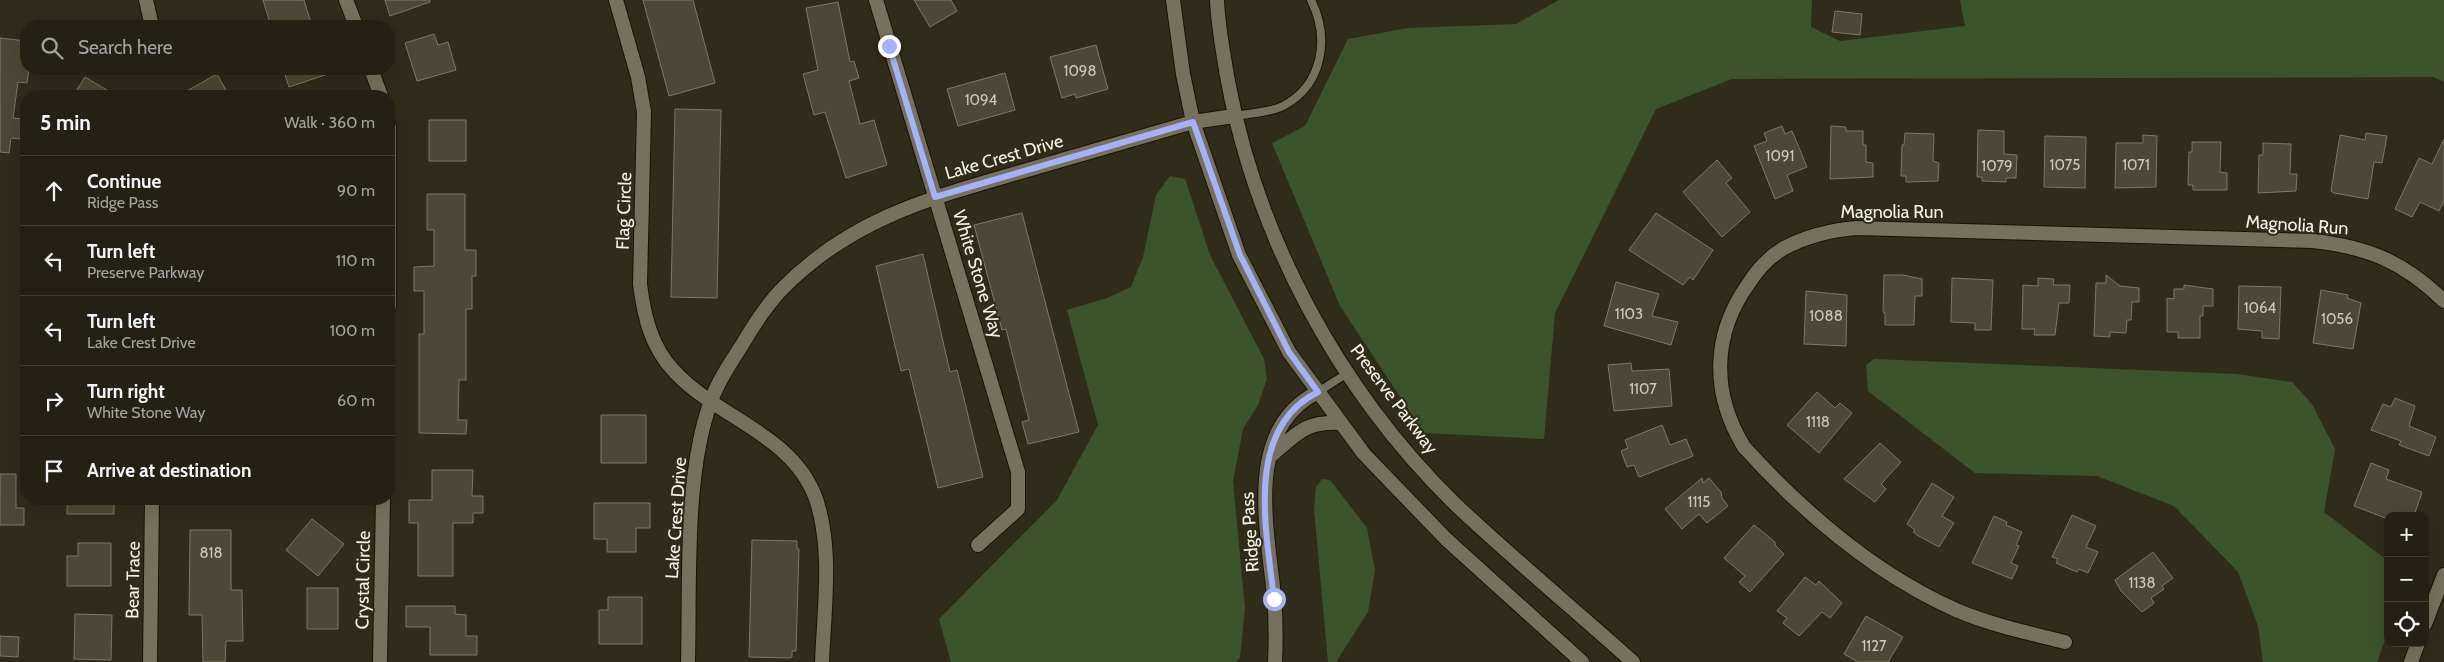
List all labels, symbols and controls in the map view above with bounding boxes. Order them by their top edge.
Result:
search box [20,20,395,75]
icon: search [38,34,66,62]
route end [878,35,901,58]
text: Search here [78,36,172,59]
house number: 1098 [1064,62,1096,80]
house number: 1094 [965,91,998,109]
text: 5 min [40,110,91,135]
text: Walk · 360 m [284,113,375,132]
street label: Lake Crest Drive [942,130,1066,184]
house number: 1091 [1766,147,1794,165]
house number: 1075 [2050,156,2080,174]
house number: 1071 [2122,156,2150,174]
house number: 1079 [1981,157,2013,175]
text: Continue [87,170,161,193]
street label: Flag Circle [612,172,636,250]
icon: ahead [40,177,68,205]
text: 90 m [337,181,375,200]
text: Ridge Pass [87,193,158,212]
street label: Magnolia Run [1841,201,1943,223]
street label: White Stone Way [948,207,1008,341]
street label: Magnolia Run [2245,210,2349,240]
text: Turn left [87,240,155,263]
icon: left [40,247,68,275]
text: 110 m [336,251,375,270]
text: Preserve Parkway [87,263,204,282]
house number: 1064 [2244,299,2277,317]
house number: 1103 [1615,305,1643,323]
house number: 1088 [1809,307,1843,325]
text: Turn left [87,310,155,333]
house number: 1056 [2321,310,2353,328]
icon: left [40,317,68,345]
text: 100 m [330,321,375,340]
text: Lake Crest Drive [87,333,196,352]
street label: Preserve Parkway [1346,340,1442,458]
text: Turn right [87,380,165,403]
house number: 1107 [1629,380,1657,398]
icon: right [40,387,68,415]
text: 60 m [337,391,375,410]
text: White Stone Way [87,403,205,422]
house number: 1118 [1806,413,1830,431]
street label: Lake Crest Drive [661,456,691,580]
icon: arrive [40,457,68,485]
text: Arrive at destination [87,459,251,482]
street label: Ridge Pass [1236,491,1264,573]
house number: 1115 [1688,493,1710,511]
map controls [2384,512,2429,647]
button: + [2384,512,2429,557]
street label: Crystal Circle [351,531,375,629]
street label: Bear Trace [121,541,145,619]
house number: 818 [199,544,223,562]
button: − [2384,557,2429,602]
house number: 1138 [2129,574,2156,592]
route start [1263,588,1286,611]
button: locate [2384,602,2429,647]
house number: 1127 [1861,637,1887,655]

